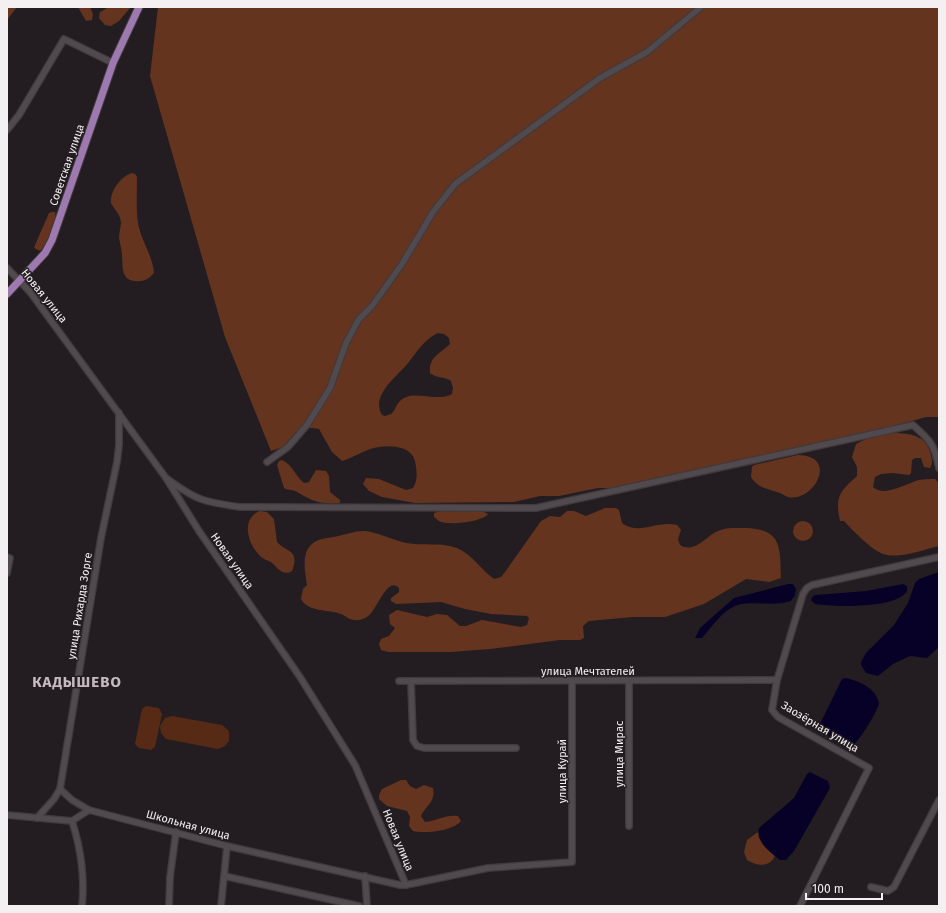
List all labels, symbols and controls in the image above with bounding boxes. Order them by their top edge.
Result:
street label: Советская улица [47,123,87,207]
street label: Новая улица [18,266,70,326]
street label: Новая улица [208,530,256,592]
street label: улица Рихарда Зорге [65,552,95,660]
street label: улица Мечтателей [541,665,635,678]
district label: КАДЫШЕВО [32,673,122,691]
street label: Заозёрная улица [779,699,861,755]
street label: улица Мирас [613,721,626,787]
street label: улица Курай [556,739,569,803]
street label: Новая улица [380,807,416,873]
street label: Школьная улица [145,808,231,842]
scale bar [806,875,882,901]
text: 100 m [812,882,844,896]

